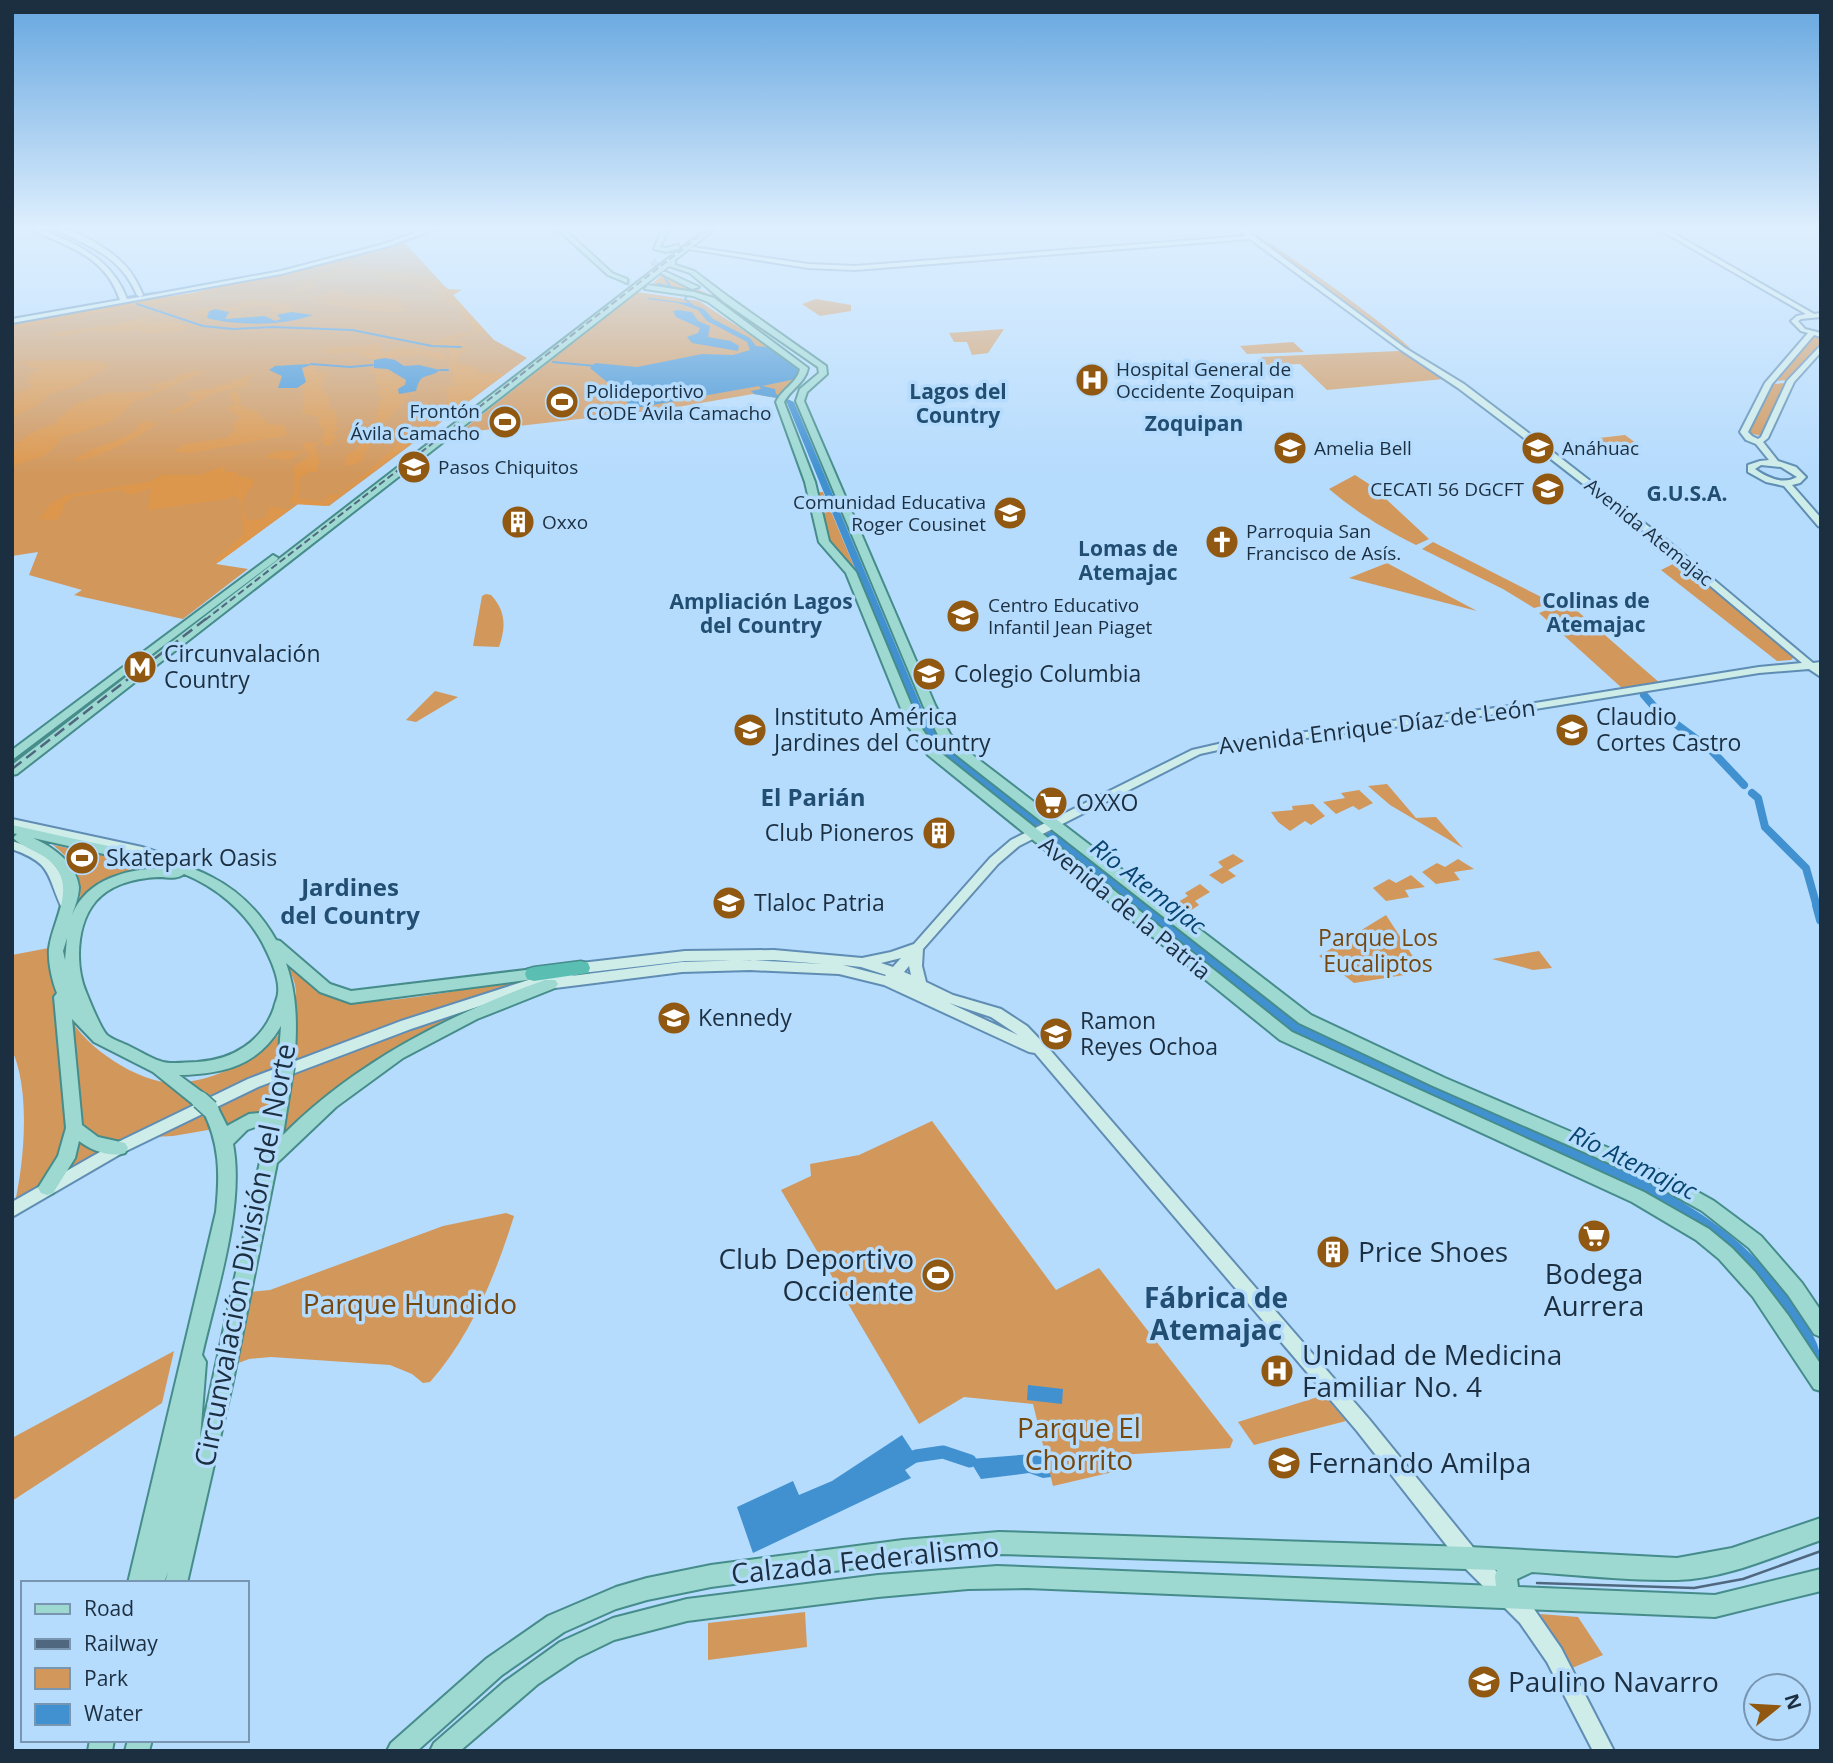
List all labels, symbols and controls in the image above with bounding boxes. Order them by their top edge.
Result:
place label: Hospital General de Occidente Zoquipan [1116,356,1294,404]
hospital icon: Hospital General de Occidente Zoquipan [1073,361,1111,399]
district label: Lagos del Country [909,377,1007,429]
place label: Polideportivo CODE Ávila Camacho [586,378,771,426]
sports icon: Polideportivo CODE Ávila Camacho [543,383,581,421]
place label: Frontón Ávila Camacho [351,398,480,446]
sports icon: Frontón Ávila Camacho [486,403,524,441]
district label: Zoquipan [1145,409,1243,437]
school or university icon: Amelia Bell [1271,429,1309,467]
school or university icon: Anáhuac [1519,429,1557,467]
place label: Amelia Bell [1314,435,1412,461]
place label: Anáhuac [1562,435,1639,461]
school or university icon: Pasos Chiquitos [395,448,433,486]
place label: Pasos Chiquitos [438,454,578,480]
school or university icon: CECATI 56 DGCFT [1529,470,1567,508]
street label: Avenida Atemajac [1579,472,1719,592]
place label: CECATI 56 DGCFT [1370,476,1525,502]
district label: G.U.S.A. [1646,479,1728,507]
place label: Comunidad Educativa Roger Cousinet [793,489,986,537]
school or university icon: Comunidad Educativa Roger Cousinet [991,494,1029,532]
building icon: Oxxo [499,503,537,541]
place label: Oxxo [542,509,588,535]
place label: Parroquia San Francisco de Asís. [1246,518,1401,566]
church icon: Parroquia San Francisco de Asís. [1203,523,1241,561]
district label: Lomas de Atemajac [1078,534,1178,586]
district label: Colinas de Atemajac [1542,586,1650,638]
district label: Ampliación Lagos del Country [669,587,853,639]
place label: Centro Educativo Infantil Jean Piaget [988,592,1153,640]
school or university icon: Centro Educativo Infantil Jean Piaget [944,597,982,635]
place label: Circunvalación Country [164,637,321,695]
metro station icon: Circunvalación Country [121,648,159,686]
school or university icon: Colegio Columbia [910,655,948,693]
place label: Colegio Columbia [954,657,1141,689]
street label: Avenida Enrique Díaz de León [1217,691,1537,761]
place label: Instituto América Jardines del Country [772,700,991,758]
place label: Claudio Cortes Castro [1596,700,1741,758]
school or university icon: Instituto América Jardines del Country [731,711,769,749]
school or university icon: Claudio Cortes Castro [1553,711,1591,749]
district label: El Parián [760,780,866,813]
supermarket icon: OXXO [1032,784,1070,822]
place label: OXXO [1076,786,1138,818]
building icon: Club Pioneros [920,814,958,852]
place label: Club Pioneros [765,816,914,848]
street label: Avenida de la Patria [1033,828,1218,986]
water label: Río Atemajac [1084,830,1214,942]
sports icon: Skatepark Oasis [63,839,101,877]
place label: Skatepark Oasis [106,841,277,873]
district label: Jardines del Country [280,870,420,931]
school or university icon: Tlaloc Patria [710,884,748,922]
place label: Tlaloc Patria [754,886,885,918]
park label: Parque Los Eucaliptos [1318,921,1438,979]
school or university icon: Kennedy [655,999,693,1037]
place label: Kennedy [698,1001,792,1033]
place label: Ramon Reyes Ochoa [1080,1004,1218,1062]
school or university icon: Ramon Reyes Ochoa [1037,1015,1075,1053]
street label: Circunvalación División del Norte [184,1040,304,1470]
water label: Río Atemajac [1564,1117,1704,1207]
supermarket icon: Bodega Aurrera [1575,1217,1613,1255]
place label: Price Shoes [1358,1232,1508,1270]
building icon: Price Shoes [1314,1233,1352,1271]
place label: Club Deportivo Occidente [718,1239,914,1309]
place label: Bodega Aurrera [1544,1254,1644,1324]
sports icon: Club Deportivo Occidente [919,1256,957,1294]
district label: Fábrica de Atemajac [1144,1278,1288,1348]
park label: Parque Hundido [303,1284,517,1322]
place label: Unidad de Medicina Familiar No. 4 [1302,1335,1562,1405]
hospital icon: Unidad de Medicina Familiar No. 4 [1258,1352,1296,1390]
park label: Parque El Chorrito [1017,1408,1141,1478]
place label: Fernando Amilpa [1308,1443,1531,1481]
school or university icon: Fernando Amilpa [1265,1444,1303,1482]
street label: Calzada Federalismo [729,1526,1001,1592]
legend [21,1581,248,1742]
text: Road [84,1594,134,1622]
text: Railway [84,1629,158,1657]
place label: Paulino Navarro [1508,1662,1719,1700]
school or university icon: Paulino Navarro [1465,1663,1503,1701]
text: Park [84,1664,128,1692]
north arrow [1742,1672,1812,1742]
text: N [1778,1690,1808,1713]
text: Water [84,1699,143,1727]

